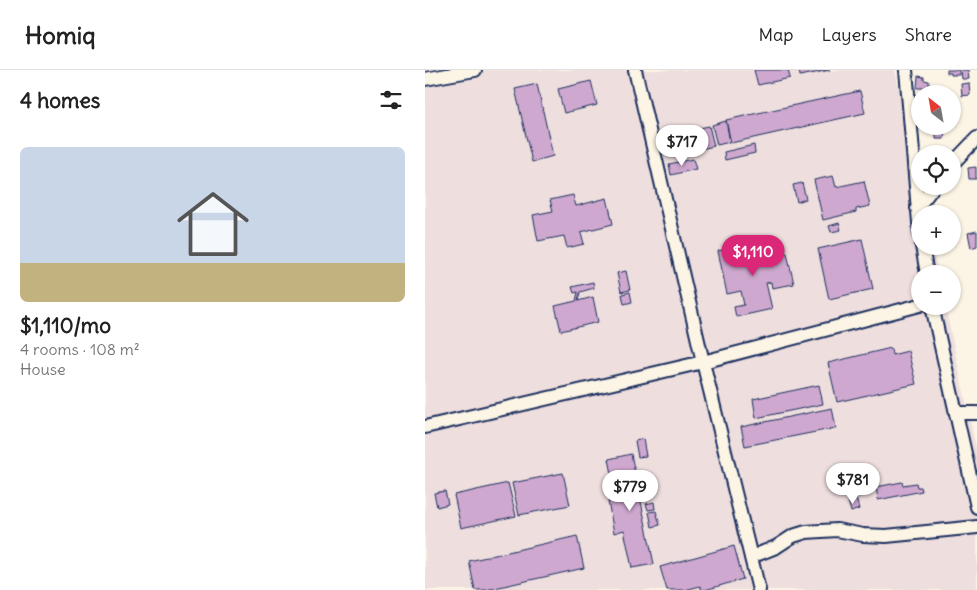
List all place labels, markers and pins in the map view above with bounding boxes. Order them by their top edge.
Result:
pin: $717 [652,124,712,167]
pin: $1,110 [712,234,794,277]
pin: $781 [823,462,883,505]
pin: $779 [600,470,660,512]

